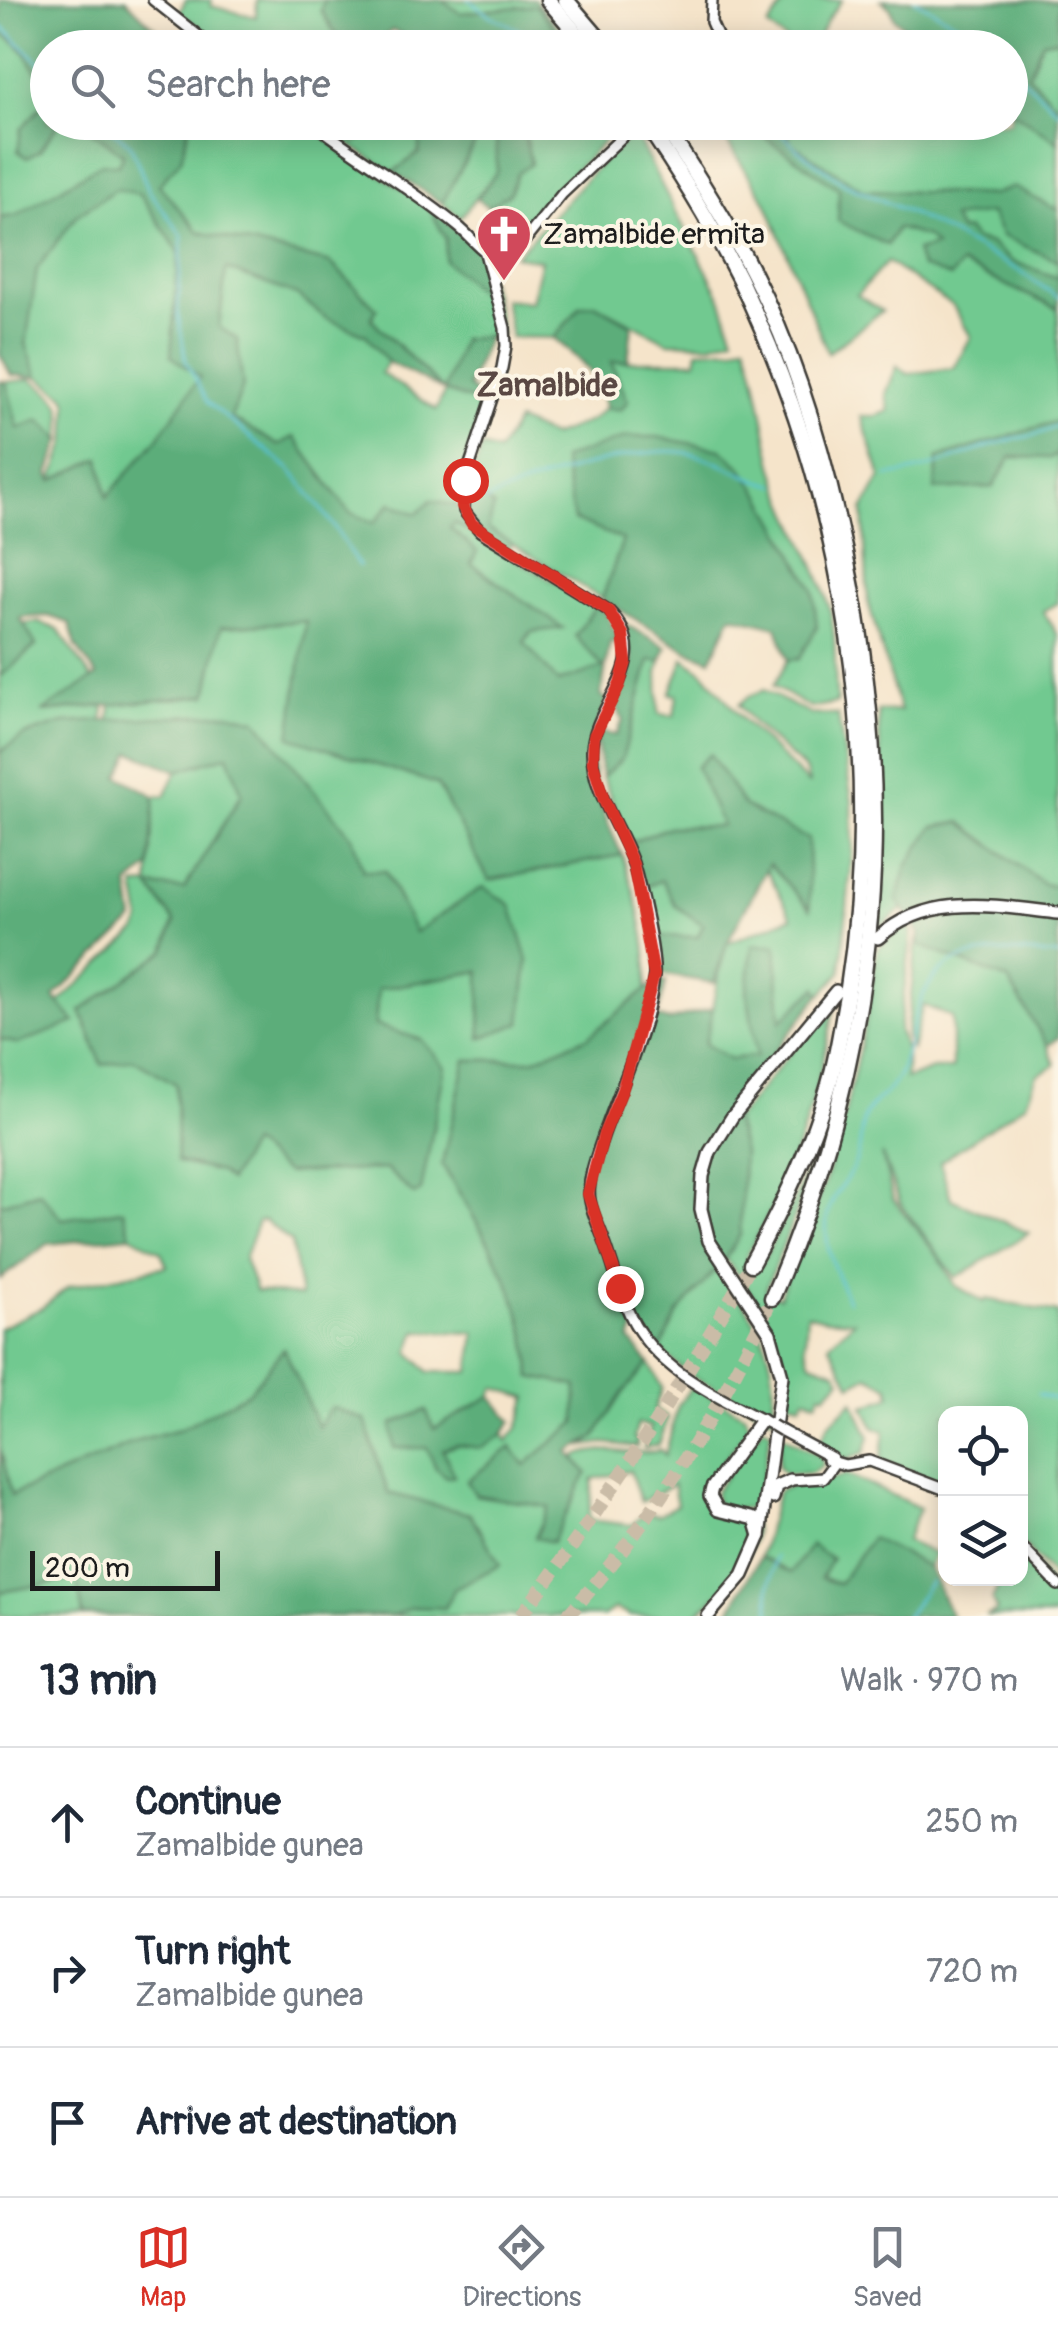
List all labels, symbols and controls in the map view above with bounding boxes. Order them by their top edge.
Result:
search box [30,30,1028,140]
icon: search [65,58,120,113]
text: Search here [145,61,331,109]
church icon: Zamalbide ermita [474,204,534,283]
place label: Zamalbide ermita [543,216,765,253]
district label: Zamalbide [477,366,619,406]
route start [443,458,489,504]
route end [598,1266,644,1312]
map controls [938,1406,1028,1586]
button: locate [938,1406,1028,1496]
button: layers [938,1496,1028,1586]
scale bar [30,1546,220,1590]
text: 200 m [45,1551,130,1586]
text: 13 min [40,1655,157,1707]
text: Walk · 970 m [840,1661,1018,1701]
text: Continue [135,1778,281,1826]
icon: ahead [40,1795,95,1850]
text: 250 m [926,1802,1018,1842]
text: Zamalbide gunea [135,1826,364,1866]
text: Turn right [135,1928,290,1976]
icon: right [40,1945,95,2000]
text: 720 m [926,1952,1018,1992]
text: Zamalbide gunea [135,1976,364,2016]
icon: arrive [40,2095,95,2150]
text: Arrive at destination [135,2098,457,2146]
tab: Map [136,2220,191,2315]
tab: Directions [462,2220,581,2315]
tab: Saved [853,2220,922,2315]

